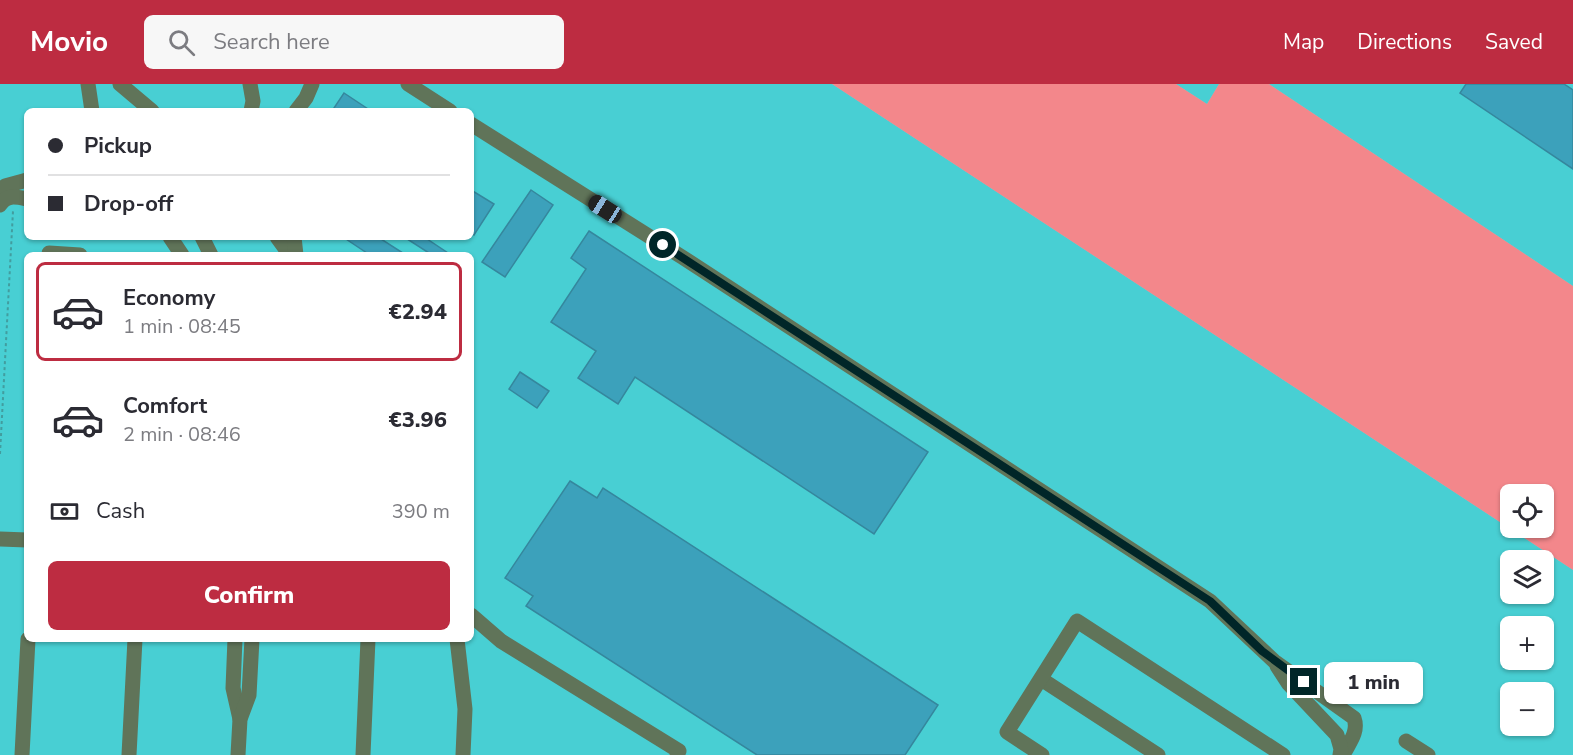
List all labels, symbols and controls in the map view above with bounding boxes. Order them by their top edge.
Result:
search box [144,15,564,69]
text: Movio [30,23,108,61]
icon: search [165,26,198,59]
text: Search here [213,27,330,57]
text: Map [1283,28,1324,56]
text: Directions [1357,28,1452,56]
text: Saved [1485,28,1543,56]
text: Pickup [84,131,152,161]
text: Drop-off [84,189,173,219]
car [585,192,625,226]
route start [649,231,676,258]
text: Economy [123,283,215,313]
icon: car [51,285,105,339]
text: €2.94 [388,297,447,327]
text: 1 min · 08:45 [123,313,241,340]
text: Comfort [123,391,207,421]
icon: car [51,393,105,447]
text: €3.96 [388,405,447,435]
text: 2 min · 08:46 [123,421,241,448]
map controls [1500,484,1554,736]
button: locate [1500,484,1554,538]
icon: cash [48,495,81,528]
text: Cash [96,496,145,526]
text: 390 m [392,498,450,525]
button: layers [1500,550,1554,604]
button: Confirm [48,561,450,630]
button: + [1500,616,1554,670]
callout: 1 min [1325,661,1424,703]
route end [1290,668,1317,695]
text: 1 min [1347,669,1400,696]
button: − [1500,682,1554,736]

